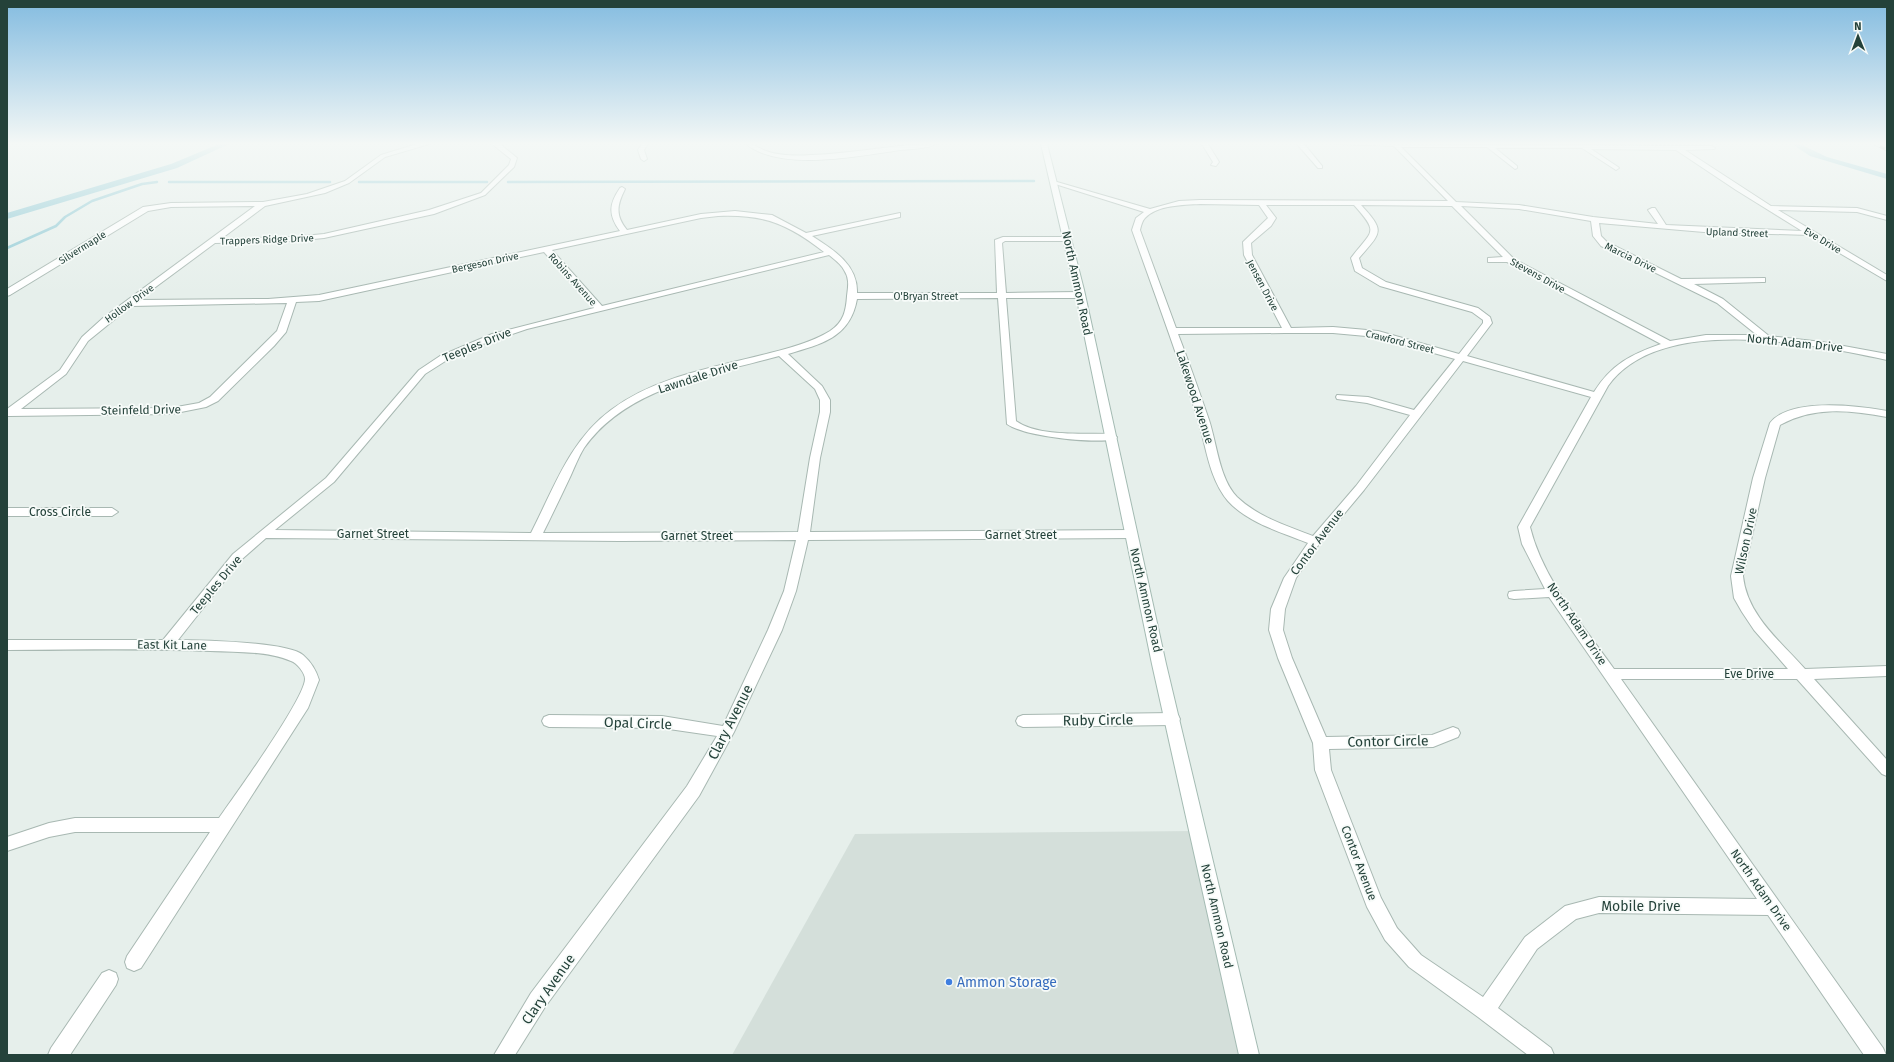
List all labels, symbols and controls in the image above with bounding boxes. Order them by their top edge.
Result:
north arrow [1838,16,1878,56]
text: N [1854,20,1862,33]
street label: Eve Drive [1802,225,1843,257]
street label: Upland Street [1706,226,1769,240]
street label: Silvermaple [57,229,108,267]
street label: North Ammon Road [1059,229,1095,337]
street label: Trappers Ridge Drive [220,232,314,248]
street label: Marcia Drive [1603,240,1658,276]
street label: Bergeson Drive [451,250,520,276]
street label: Robins Avenue [545,251,599,309]
street label: Stevens Drive [1508,256,1567,296]
street label: Jensen Drive [1244,258,1281,313]
street label: Hollow Drive [103,282,156,326]
street label: O'Bryan Street [894,291,959,303]
street label: Teeples Drive [441,325,513,365]
street label: Crawford Street [1364,328,1436,356]
street label: North Adam Drive [1746,331,1844,355]
street label: Lakewood Avenue [1173,348,1217,446]
street label: Lawndale Drive [656,358,740,396]
street label: Steinfeld Drive [101,402,181,418]
street label: Cross Circle [29,505,91,519]
street label: Contor Avenue [1288,506,1346,578]
street label: Wilson Drive [1732,506,1760,576]
street label: Garnet Street [337,527,410,541]
street label: Garnet Street [985,528,1058,542]
street label: Garnet Street [661,529,734,543]
street label: North Ammon Road [1127,546,1165,654]
street label: Teeples Drive [187,553,245,617]
street label: North Adam Drive [1544,580,1610,668]
street label: East Kit Lane [137,637,207,653]
street label: Eve Drive [1724,667,1774,681]
street label: Clary Avenue [704,682,757,763]
street label: Ruby Circle [1063,711,1133,730]
street label: Opal Circle [604,714,672,733]
street label: Contor Circle [1347,732,1429,751]
street label: Contor Avenue [1338,823,1380,903]
street label: North Adam Drive [1728,846,1794,934]
street label: North Ammon Road [1198,862,1236,970]
street label: Mobile Drive [1601,898,1681,915]
street label: Clary Avenue [518,951,579,1028]
place label: Ammon Storage [957,974,1057,991]
marker: Ammon Storage [944,977,954,987]

